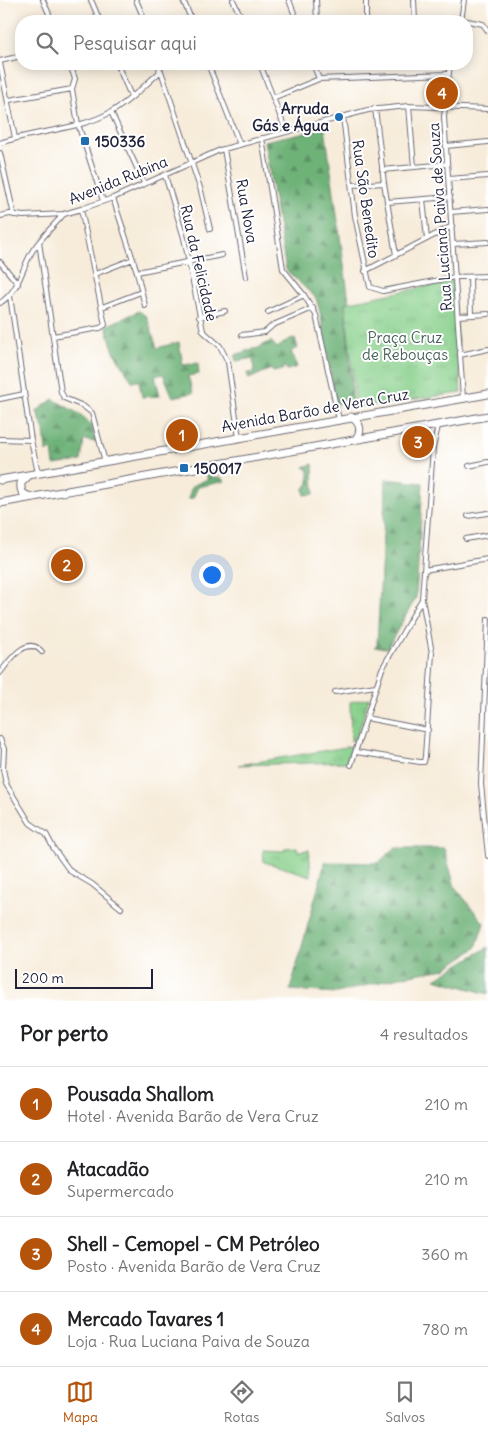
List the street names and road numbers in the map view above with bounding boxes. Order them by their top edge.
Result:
street label: Rua Luciana Paiva de Souza [424,122,456,312]
street label: Rua São Benedito [348,139,384,259]
street label: Avenida Rubina [66,151,171,208]
street label: Rua Nova [232,177,262,245]
street label: Rua da Felicidade [176,203,222,323]
street label: Avenida Barão de Vera Cruz [220,384,410,436]

